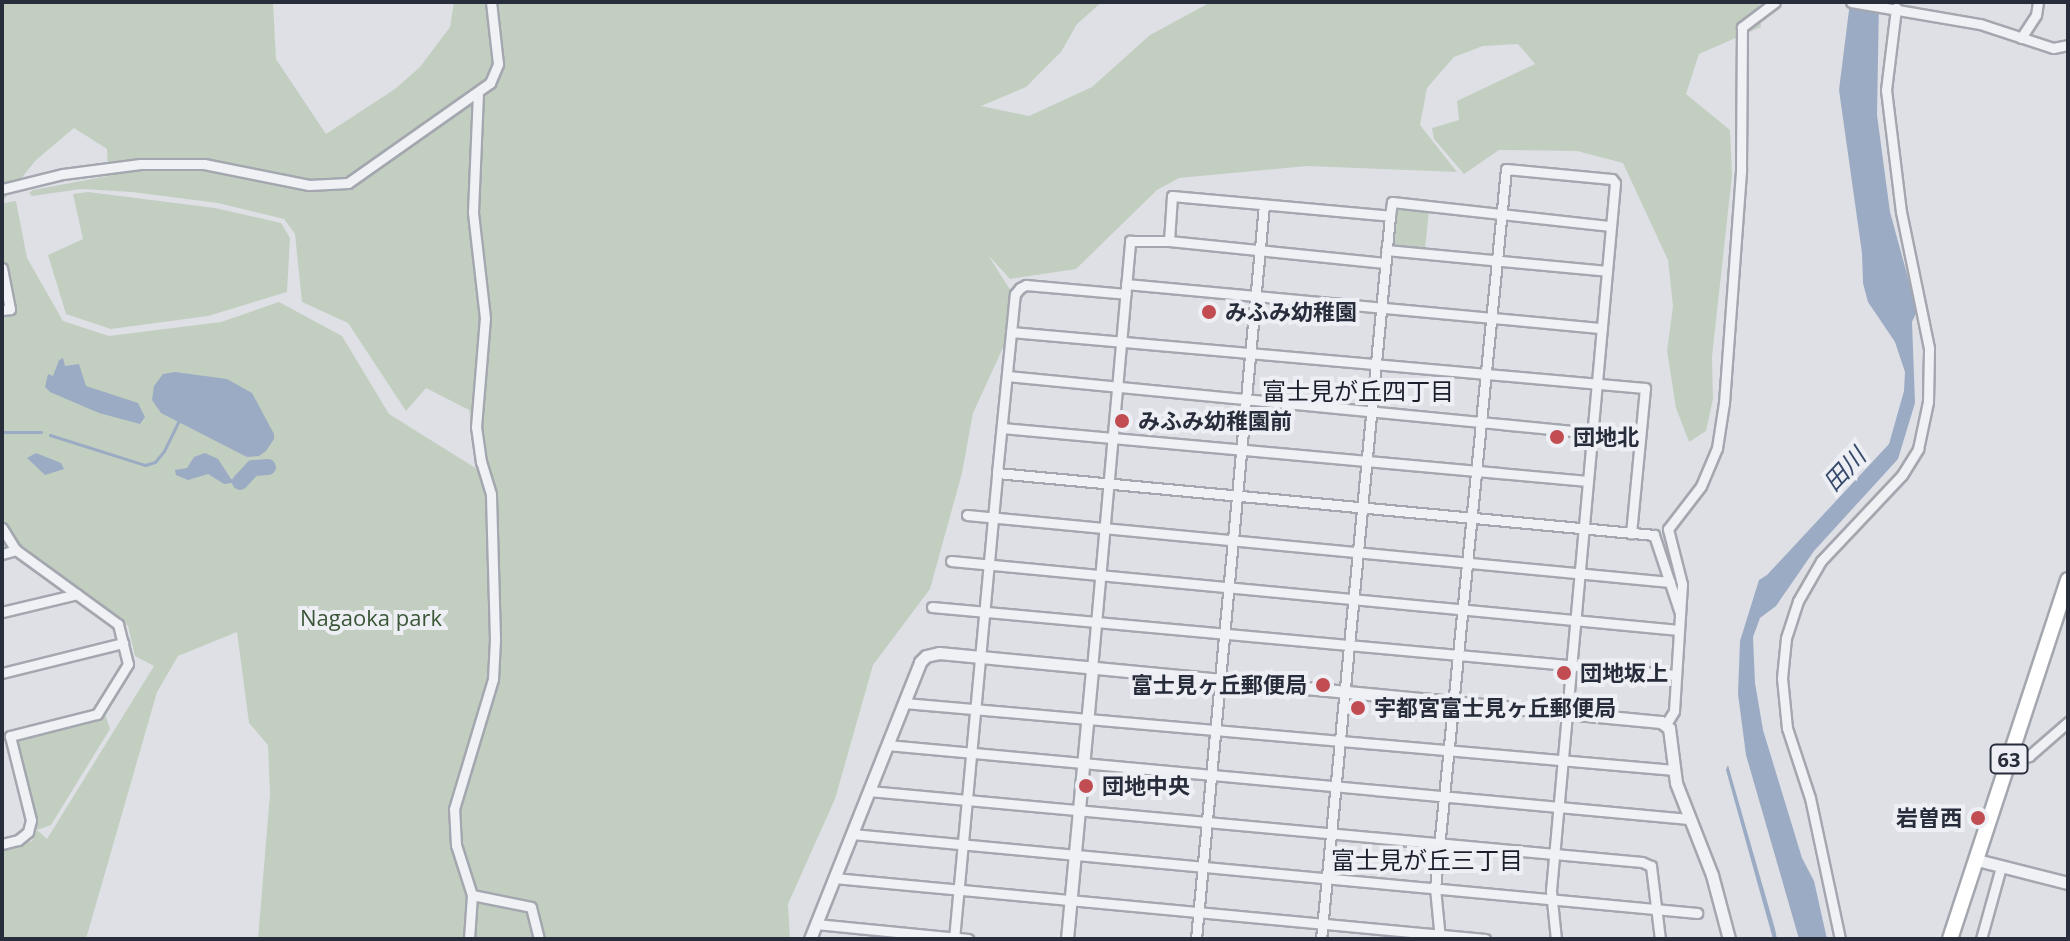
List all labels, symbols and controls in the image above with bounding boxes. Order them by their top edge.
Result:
place label: みふみ幼稚園 [1225,299,1357,325]
marker: みふみ幼稚園 [1200,303,1218,321]
district label: 富士見が丘四丁目 [1262,377,1454,405]
place label: みふみ幼稚園前 [1138,408,1292,434]
marker: みふみ幼稚園前 [1113,412,1131,430]
place label: 団地北 [1573,424,1639,450]
marker: 団地北 [1548,428,1566,446]
water label: 田川 [1817,442,1871,496]
park label: Nagaoka park [300,605,442,631]
place label: 団地坂上 [1580,660,1668,686]
marker: 団地坂上 [1555,664,1573,682]
place label: 富士見ヶ丘郵便局 [1131,672,1307,698]
marker: 富士見ヶ丘郵便局 [1314,676,1332,694]
place label: 宇都宮富士見ヶ丘郵便局 [1374,695,1616,721]
marker: 宇都宮富士見ヶ丘郵便局 [1349,699,1367,717]
road number: 63 [1989,743,2029,775]
place label: 団地中央 [1102,773,1190,799]
marker: 団地中央 [1077,777,1095,795]
place label: 岩曽西 [1896,805,1962,831]
marker: 岩曽西 [1969,809,1987,827]
district label: 富士見が丘三丁目 [1331,846,1523,874]

